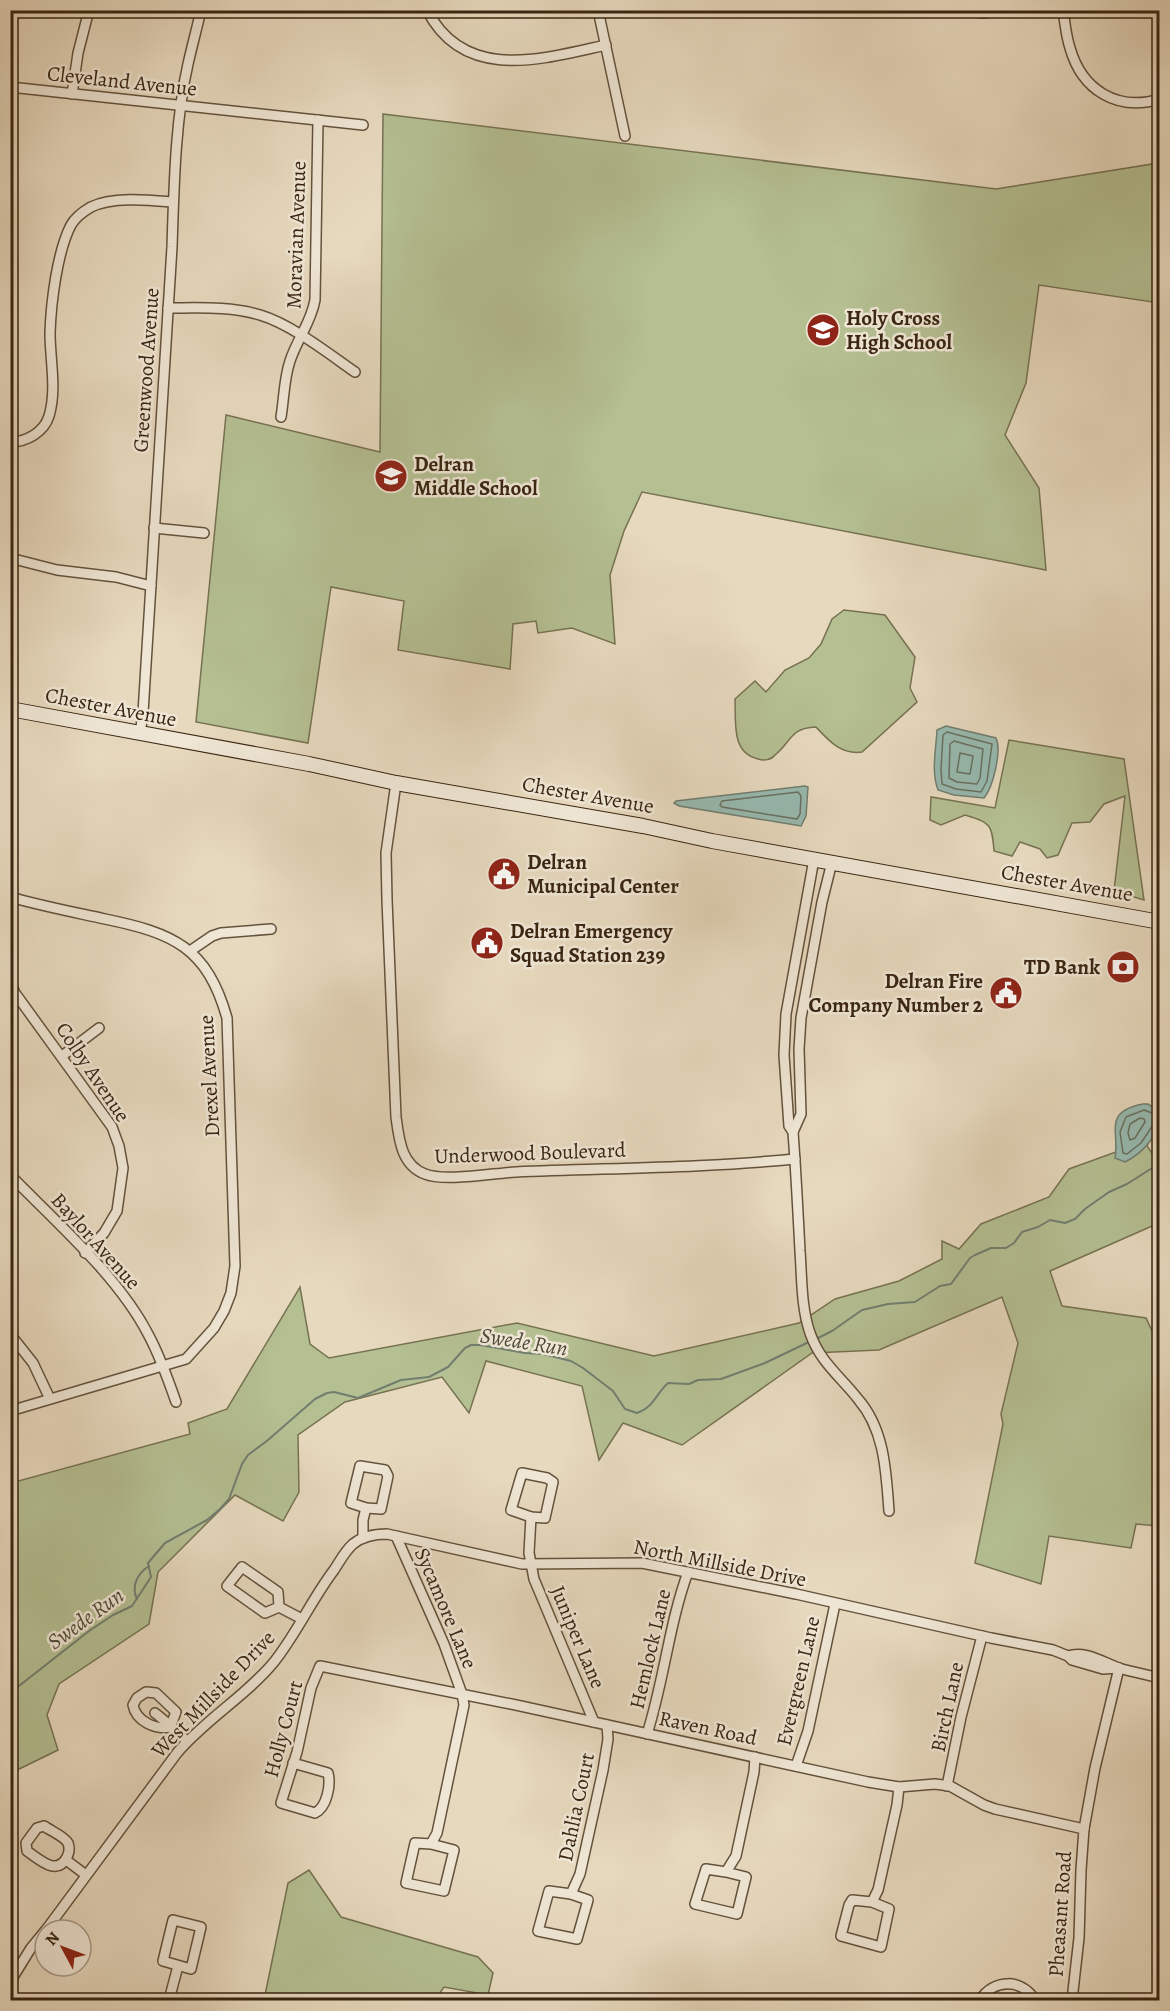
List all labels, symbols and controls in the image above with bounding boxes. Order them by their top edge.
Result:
street label: Cleveland Avenue [46,59,198,103]
street label: Moravian Avenue [279,160,313,310]
street label: Greenwood Avenue [126,287,166,453]
place label: Holy Cross High School [846,304,952,356]
school or university icon: Holy Cross High School [805,312,841,348]
place label: Delran Middle School [414,450,538,502]
school or university icon: Delran Middle School [373,458,409,494]
street label: Chester Avenue [43,681,179,733]
street label: Chester Avenue [520,770,656,820]
place label: Delran Municipal Center [527,848,679,900]
public building icon: Delran Municipal Center [486,856,522,892]
street label: Chester Avenue [999,858,1135,908]
place label: Delran Emergency Squad Station 239 [510,917,674,969]
public building icon: Delran Emergency Squad Station 239 [469,925,505,961]
bank icon: TD Bank [1105,949,1141,985]
place label: TD Bank [1024,953,1100,981]
place label: Delran Fire Company Number 2 [809,967,983,1019]
public building icon: Delran Fire Company Number 2 [988,975,1024,1011]
street label: Drexel Avenue [192,1014,226,1138]
street label: Colby Avenue [49,1017,137,1127]
street label: Underwood Boulevard [434,1136,627,1170]
street label: Baylor Avenue [45,1186,147,1296]
water label: Swede Run [478,1320,570,1364]
street label: North Millside Drive [631,1533,809,1593]
street label: Sycamore Lane [408,1543,484,1673]
water label: Swede Run [41,1581,130,1657]
street label: Juniper Lane [544,1581,612,1693]
street label: Hemlock Lane [623,1586,677,1712]
street label: Evergreen Lane [769,1613,827,1749]
street label: West Millside Drive [144,1624,281,1765]
street label: Birch Lane [924,1659,970,1755]
street label: Holly Court [257,1677,309,1781]
street label: Raven Road [656,1704,760,1752]
street label: Dahlia Court [551,1750,601,1864]
street label: Pheasant Road [1042,1849,1078,1978]
north arrow [33,1918,93,1978]
text: N [40,1927,65,1950]

